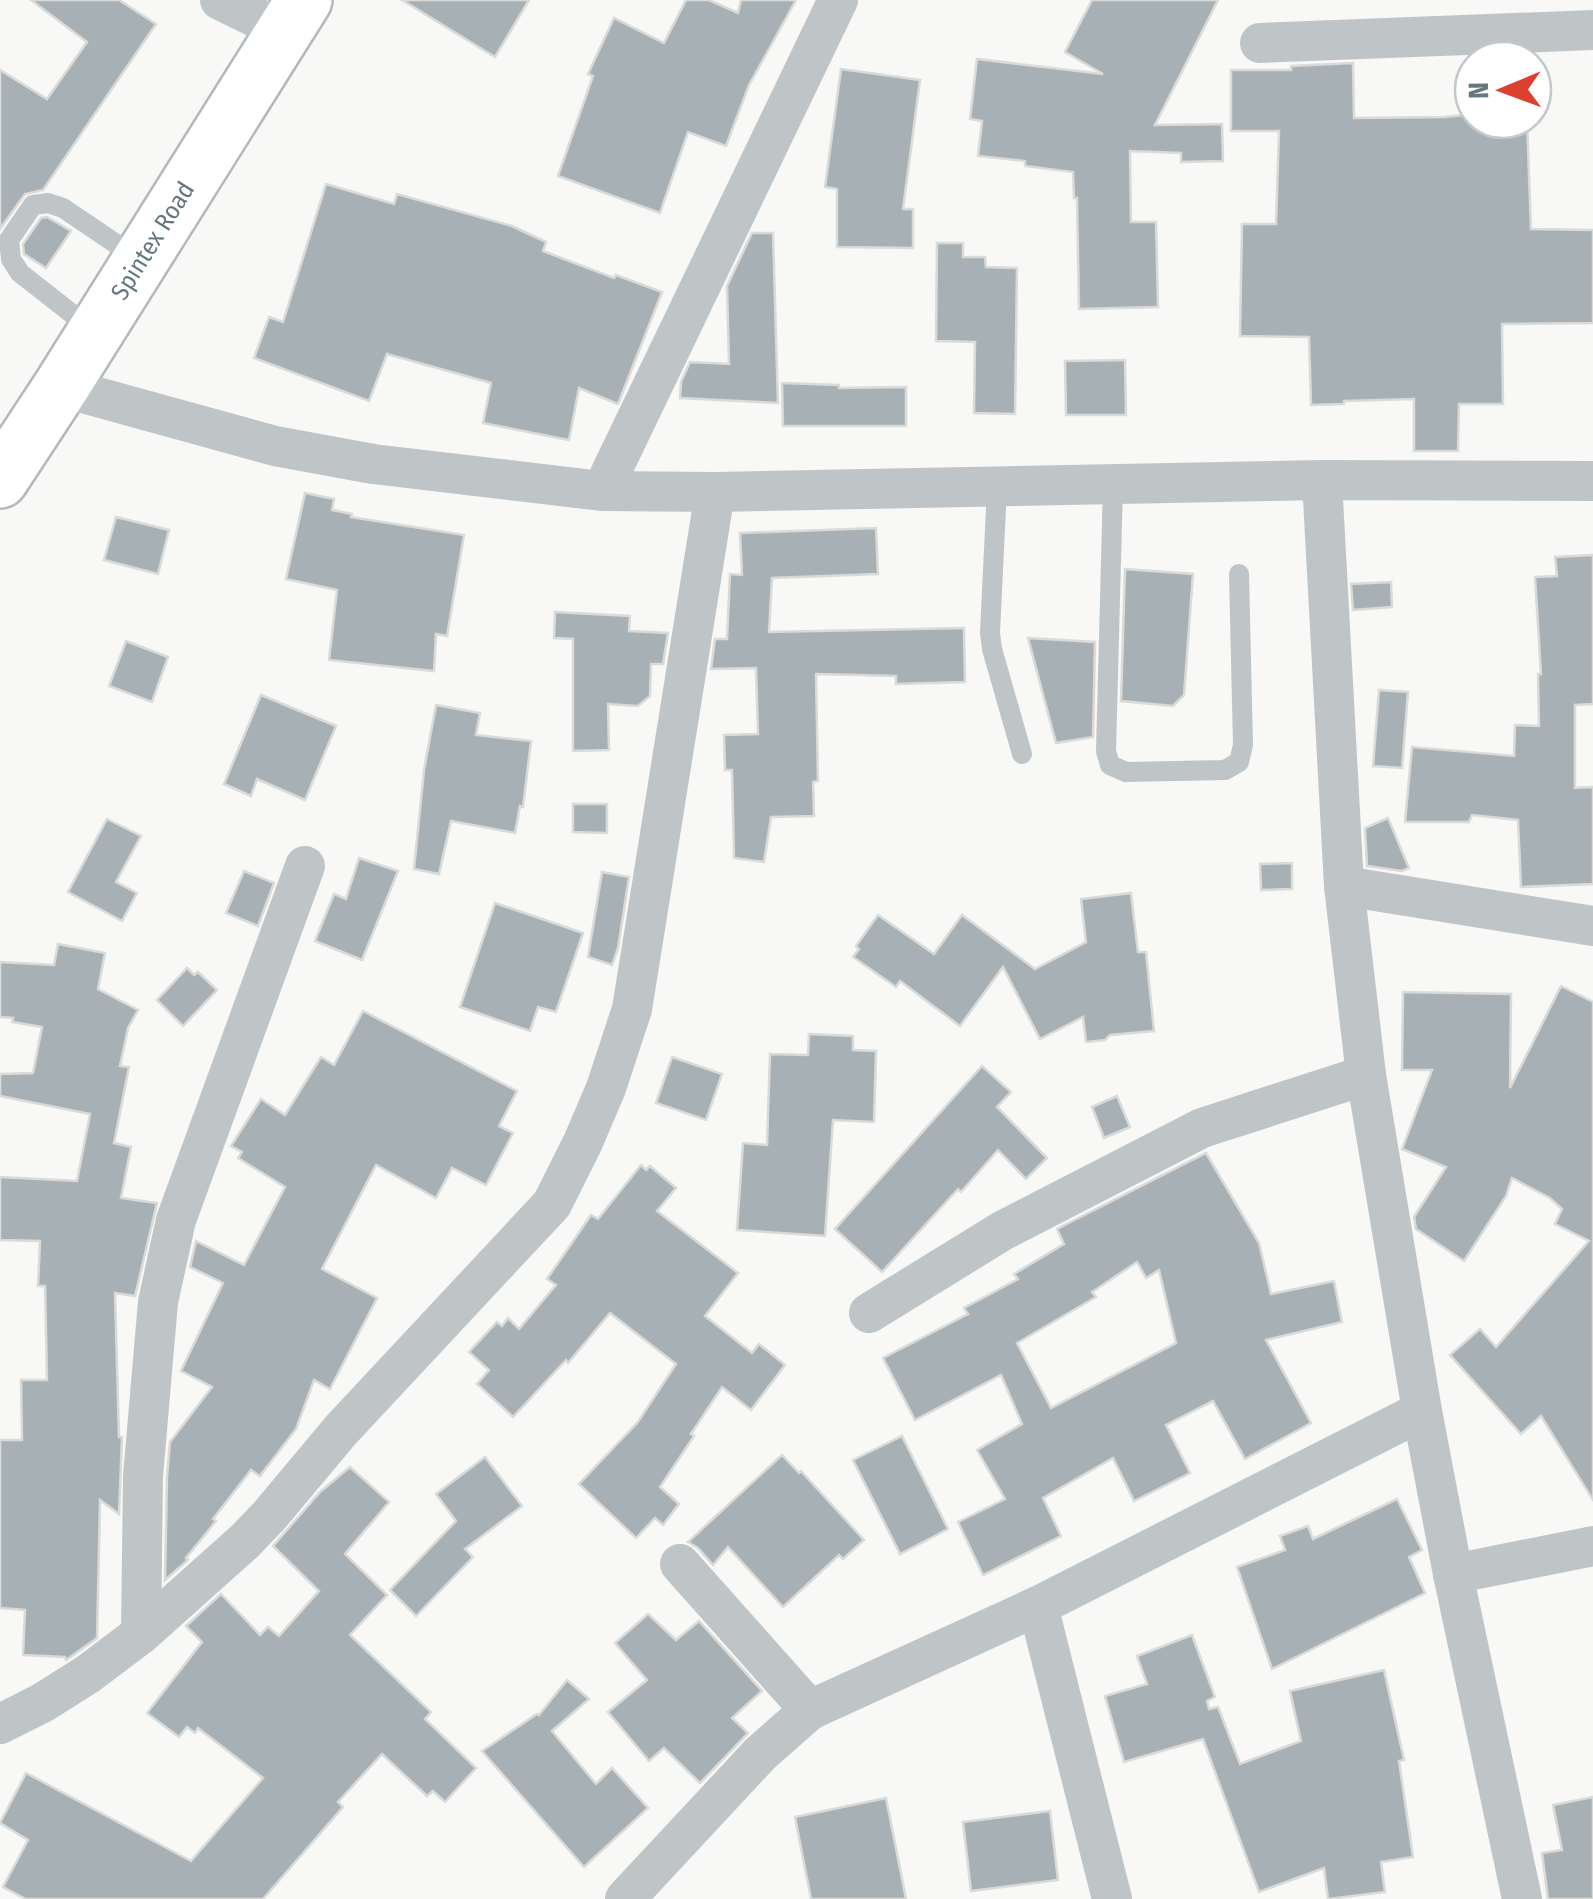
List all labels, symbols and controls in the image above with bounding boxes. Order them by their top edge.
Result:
north arrow [1453,40,1553,140]
text: N [1462,82,1495,99]
street label: Spintex Road [105,176,201,306]

